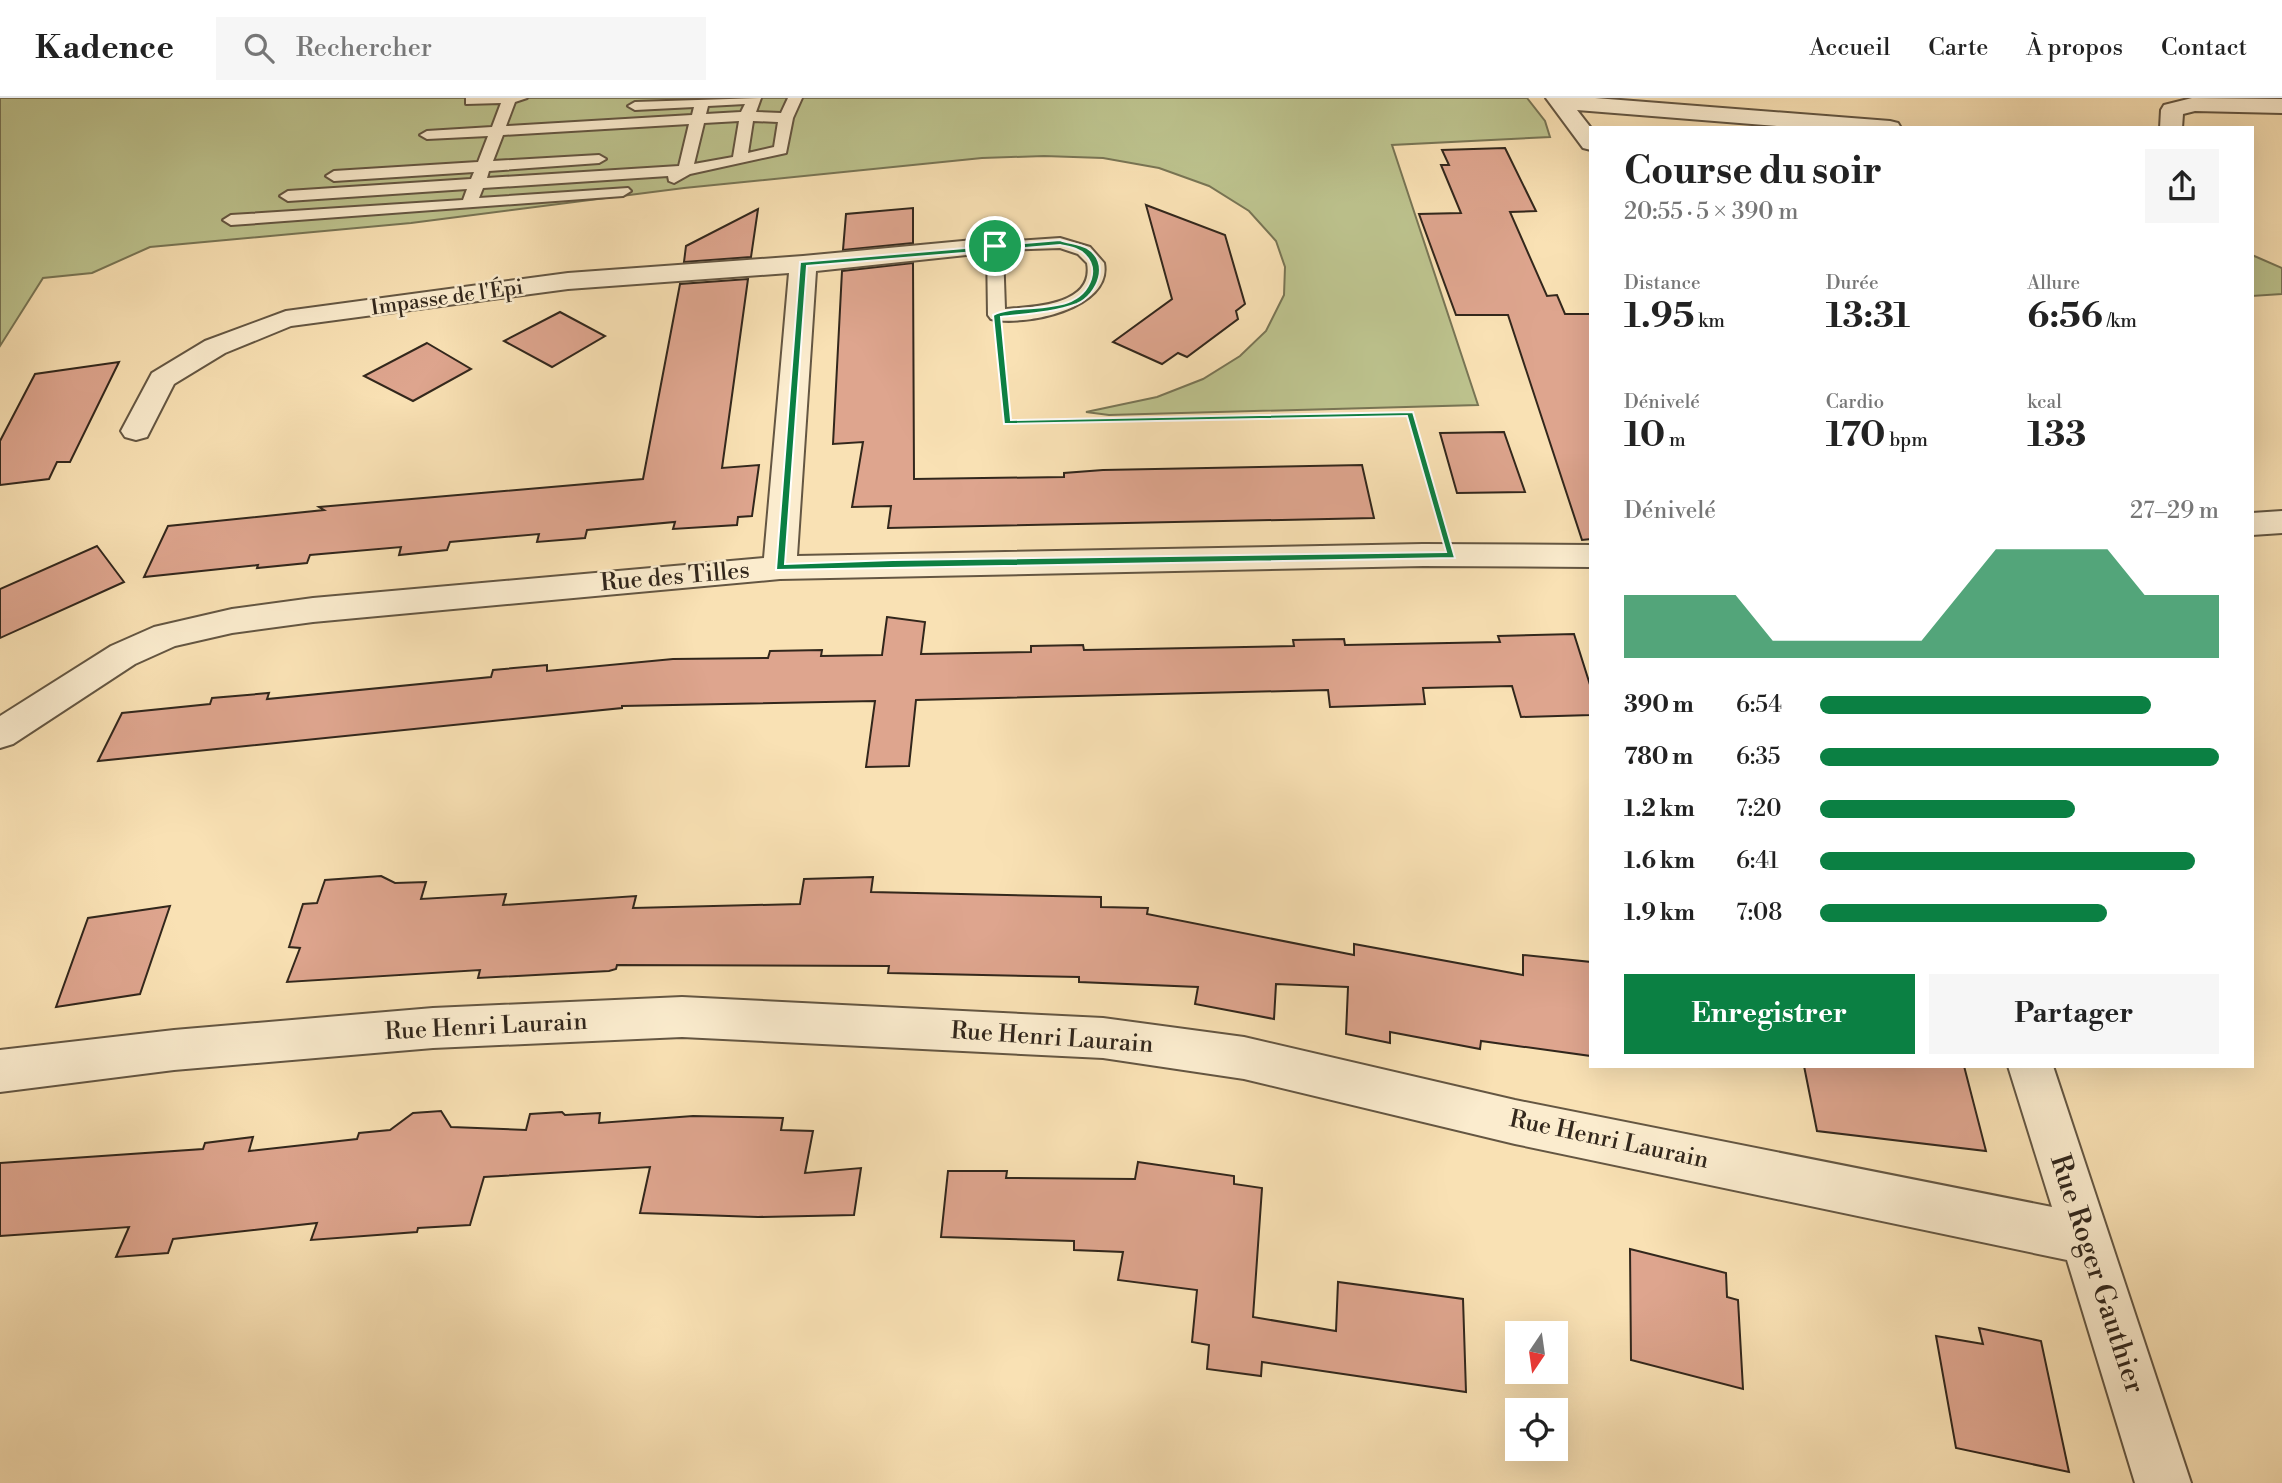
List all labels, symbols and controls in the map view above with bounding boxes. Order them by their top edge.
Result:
search box [216,17,706,80]
text: Kadence [35,28,174,69]
icon: search [240,29,278,67]
text: Rechercher [296,32,432,64]
text: Accueil [1809,33,1890,63]
text: Carte [1928,33,1988,63]
text: À propos [2026,33,2123,63]
text: Contact [2161,33,2247,63]
text: Course du soir [1624,148,1882,195]
button: share [2145,149,2219,223]
text: 20:55 · 5 × 390 m [1624,198,1798,226]
pin [965,216,1025,276]
icon: arrive [976,227,1014,265]
text: Distance [1624,271,1701,295]
text: Durée [1826,271,1879,295]
text: Allure [2027,271,2080,295]
street label: Impasse de l'Épi [369,272,525,322]
text: 1.95 [1624,295,1694,338]
text: 13:31 [1826,295,1910,338]
text: 6:56 [2027,295,2103,338]
text: km [1694,309,1725,333]
text: /km [2103,309,2137,333]
text: Dénivelé [1624,390,1700,414]
text: Cardio [1826,390,1884,414]
text: kcal [2027,390,2062,414]
text: 10 [1624,414,1665,457]
text: 170 [1826,414,1885,457]
text: 133 [2027,414,2086,457]
text: m [1665,428,1686,452]
text: bpm [1885,428,1928,452]
text: Dénivelé [1624,497,1716,525]
text: 27–29 m [2130,497,2219,525]
street label: Rue des Tilles [599,556,751,598]
text: 390 m [1624,691,1694,719]
text: 6:54 [1736,691,1782,719]
text: 780 m [1624,743,1693,771]
text: 6:35 [1736,743,1781,771]
text: 1.2 km [1624,795,1695,823]
text: 7:20 [1736,795,1781,823]
text: 1.6 km [1624,847,1695,875]
text: 6:41 [1736,847,1779,875]
text: 1.9 km [1624,899,1695,927]
text: 7:08 [1736,899,1782,927]
button: Enregistrer [1624,974,1915,1054]
button: Partager [1929,974,2219,1054]
street label: Rue Henri Laurain [384,1007,588,1047]
street label: Rue Henri Laurain [950,1016,1154,1060]
street label: Rue Henri Laurain [1507,1104,1711,1176]
street label: Rue Roger Gauthier [2042,1150,2152,1398]
north arrow [1505,1321,1568,1384]
map controls [1505,1321,1568,1461]
button: locate [1505,1398,1568,1461]

